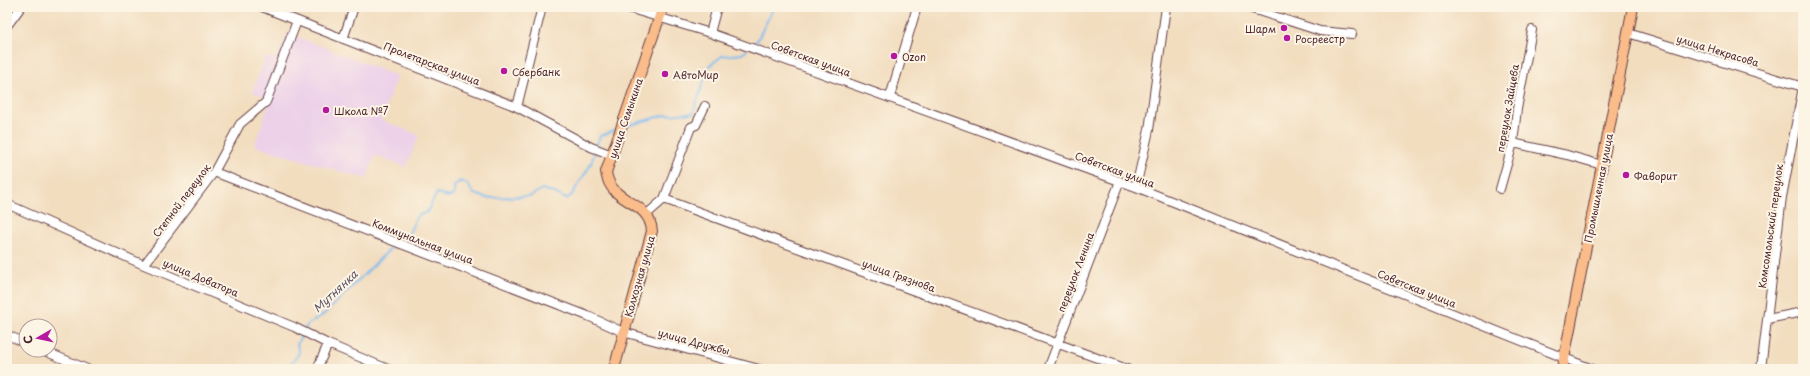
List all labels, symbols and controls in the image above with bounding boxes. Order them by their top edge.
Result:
place label: Шарм [1245,21,1276,36]
marker: Шарм [1279,23,1289,33]
street label: улица Некрасова [1675,30,1762,70]
place label: Росреестр [1295,31,1345,46]
marker: Росреестр [1282,33,1292,43]
street label: Советская улица [769,37,854,80]
street label: Пролетарская улица [382,38,483,89]
place label: Ozon [902,49,926,64]
marker: Ozon [889,51,899,61]
street label: переулок Зайцева [1492,62,1523,153]
place label: Сбербанк [512,64,560,79]
marker: Сбербанк [499,66,509,76]
place label: АвтоМир [673,67,719,82]
marker: АвтоМир [660,69,670,79]
street label: улица Семыкина [604,75,646,160]
place label: Школа №7 [334,103,389,118]
marker: Школа №7 [321,105,331,115]
street label: Промышленная улица [1580,131,1616,244]
street label: Советская улица [1073,148,1158,191]
street label: Степной переулок [148,160,214,240]
street label: Комсомольский переулок [1754,163,1787,289]
place label: Фаворит [1634,168,1678,183]
marker: Фаворит [1621,170,1631,180]
street label: Коммунальная улица [370,215,476,268]
street label: переулок Ленина [1053,229,1098,314]
street label: Колхозная улица [620,233,658,318]
street label: улица Доватора [161,254,242,300]
street label: улица Грязнова [860,255,938,295]
water label: Мутнянка [309,265,362,316]
street label: Советская улица [1375,265,1459,311]
north arrow [18,318,58,358]
street label: улица Дружбы [656,324,731,359]
text: С [19,334,37,345]

